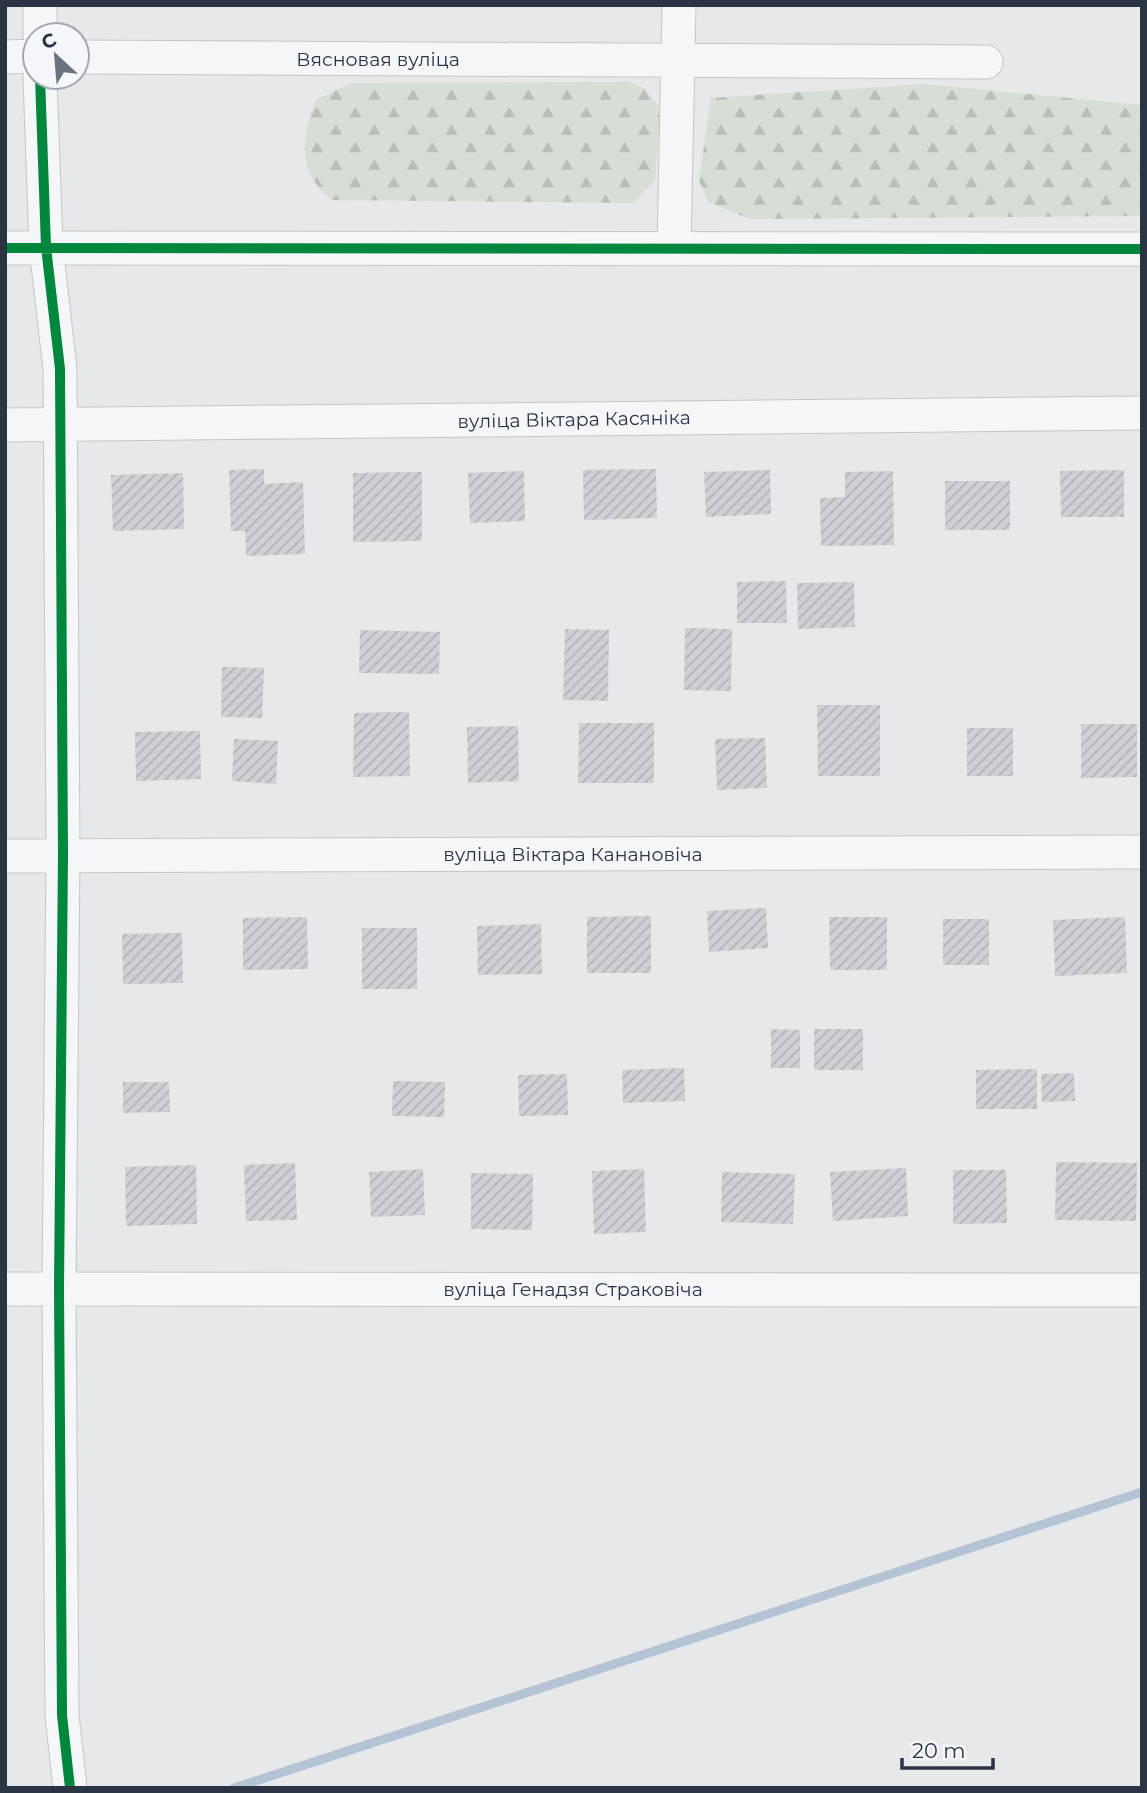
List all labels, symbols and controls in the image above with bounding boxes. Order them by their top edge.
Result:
north arrow [21,21,91,91]
text: С [38,28,60,55]
street label: Вясновая вуліца [296,48,460,71]
street label: вуліца Віктара Касяніка [457,406,691,433]
street label: вуліца Віктара Канановіча [443,843,703,866]
street label: вуліца Генадзя Страковіча [443,1278,703,1301]
scale bar [902,1727,993,1771]
text: 20 m [912,1738,966,1763]

